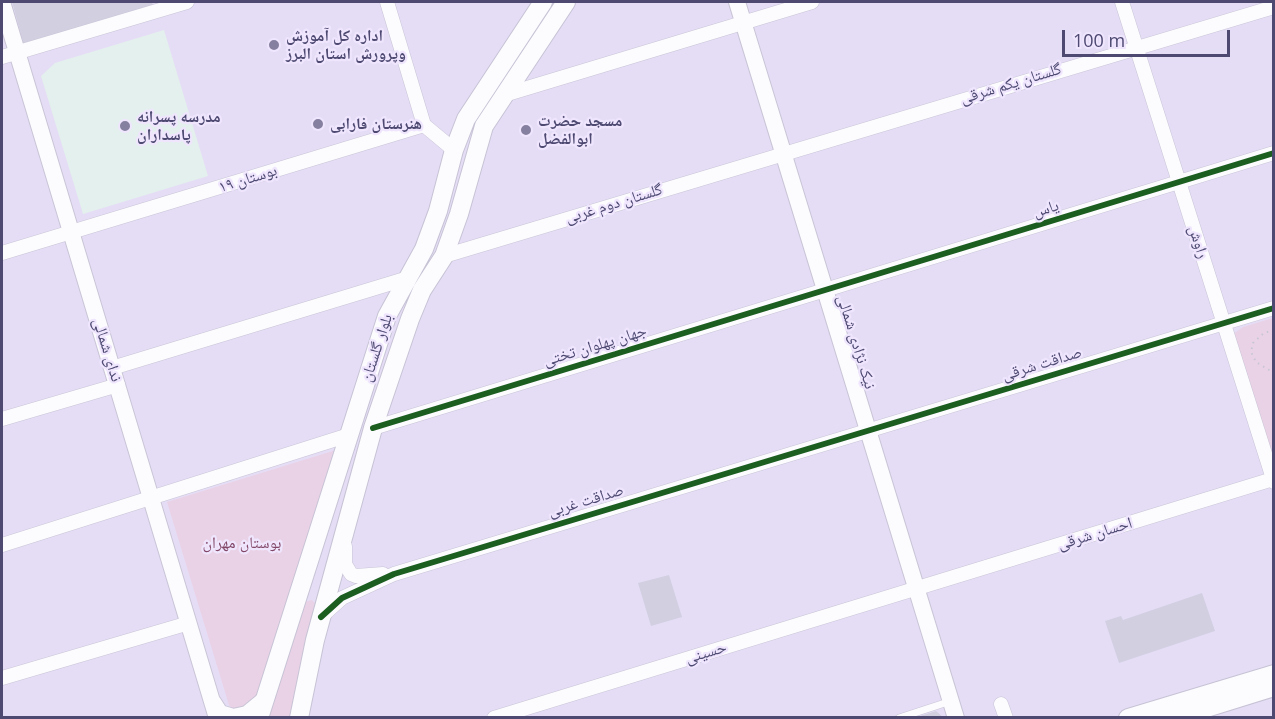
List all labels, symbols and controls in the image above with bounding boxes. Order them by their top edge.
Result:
scale bar [1065,18,1233,56]
place label: اداره کل آموزش وپرورش استان البرز [286,26,406,64]
text: 100 m [1073,28,1125,52]
marker: اداره کل آموزش وپرورش استان البرز [267,38,281,52]
street label: گلستان یکم شرقی [958,60,1064,108]
place label: مدرسه پسرانه پاسداران [137,107,221,145]
place label: مسجد حضرت ابوالفضل [538,111,622,149]
place label: هنرستان فارابی [330,114,422,134]
marker: هنرستان فارابی [311,117,325,131]
marker: مدرسه پسرانه پاسداران [118,119,132,133]
marker: مسجد حضرت ابوالفضل [519,123,533,137]
street label: بوستان ۱۹ [216,161,280,197]
street label: گلستان دوم غربی [563,180,665,228]
street label: یاس [1031,196,1061,222]
street label: راوش [1184,223,1212,261]
street label: نیک نژادی شمالی [833,293,879,391]
street label: بلوار گلستان [357,312,397,384]
street label: ندای شمالی [88,316,126,384]
street label: جهان پهلوان تختی [541,321,649,371]
street label: صداقت شرقی [1000,343,1084,385]
street label: صداقت غربی [546,480,626,522]
street label: احسان شرقی [1055,514,1135,554]
park label: بوستان مهران [203,533,281,553]
street label: حسینی [683,638,729,668]

